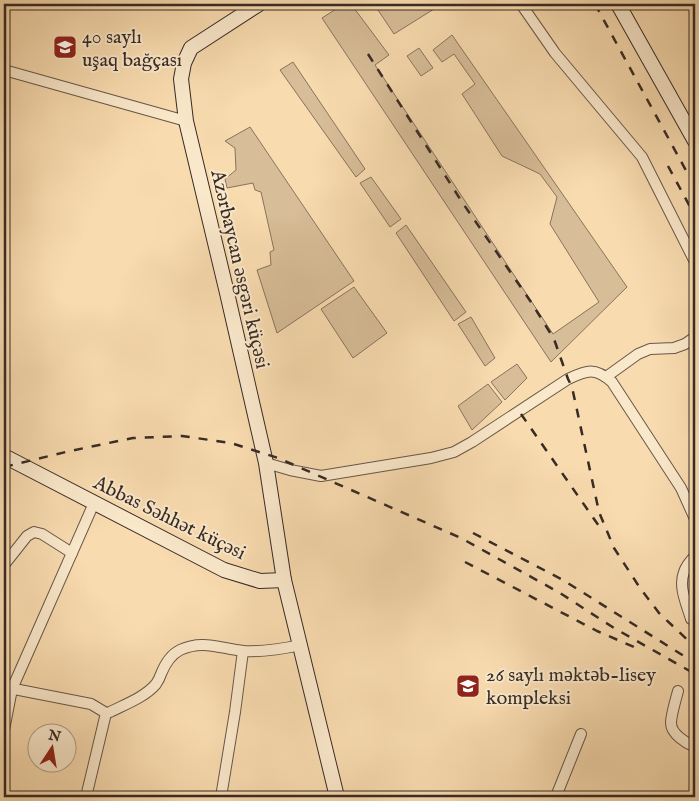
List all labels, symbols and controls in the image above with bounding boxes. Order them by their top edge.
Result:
place label: 40 saylı uşaq bağçası [82,25,182,73]
school or university icon: 40 saylı uşaq bağçası [52,34,78,60]
street label: Azərbaycan əsgəri küçəsi [204,166,275,371]
street label: Abbas Səhhət küçəsi [88,470,250,566]
place label: 26 saylı məktəb-lisey kompleksi [486,663,656,711]
school or university icon: 26 saylı məktəb-lisey kompleksi [455,673,481,699]
north arrow [28,724,78,774]
text: N [46,726,62,746]

